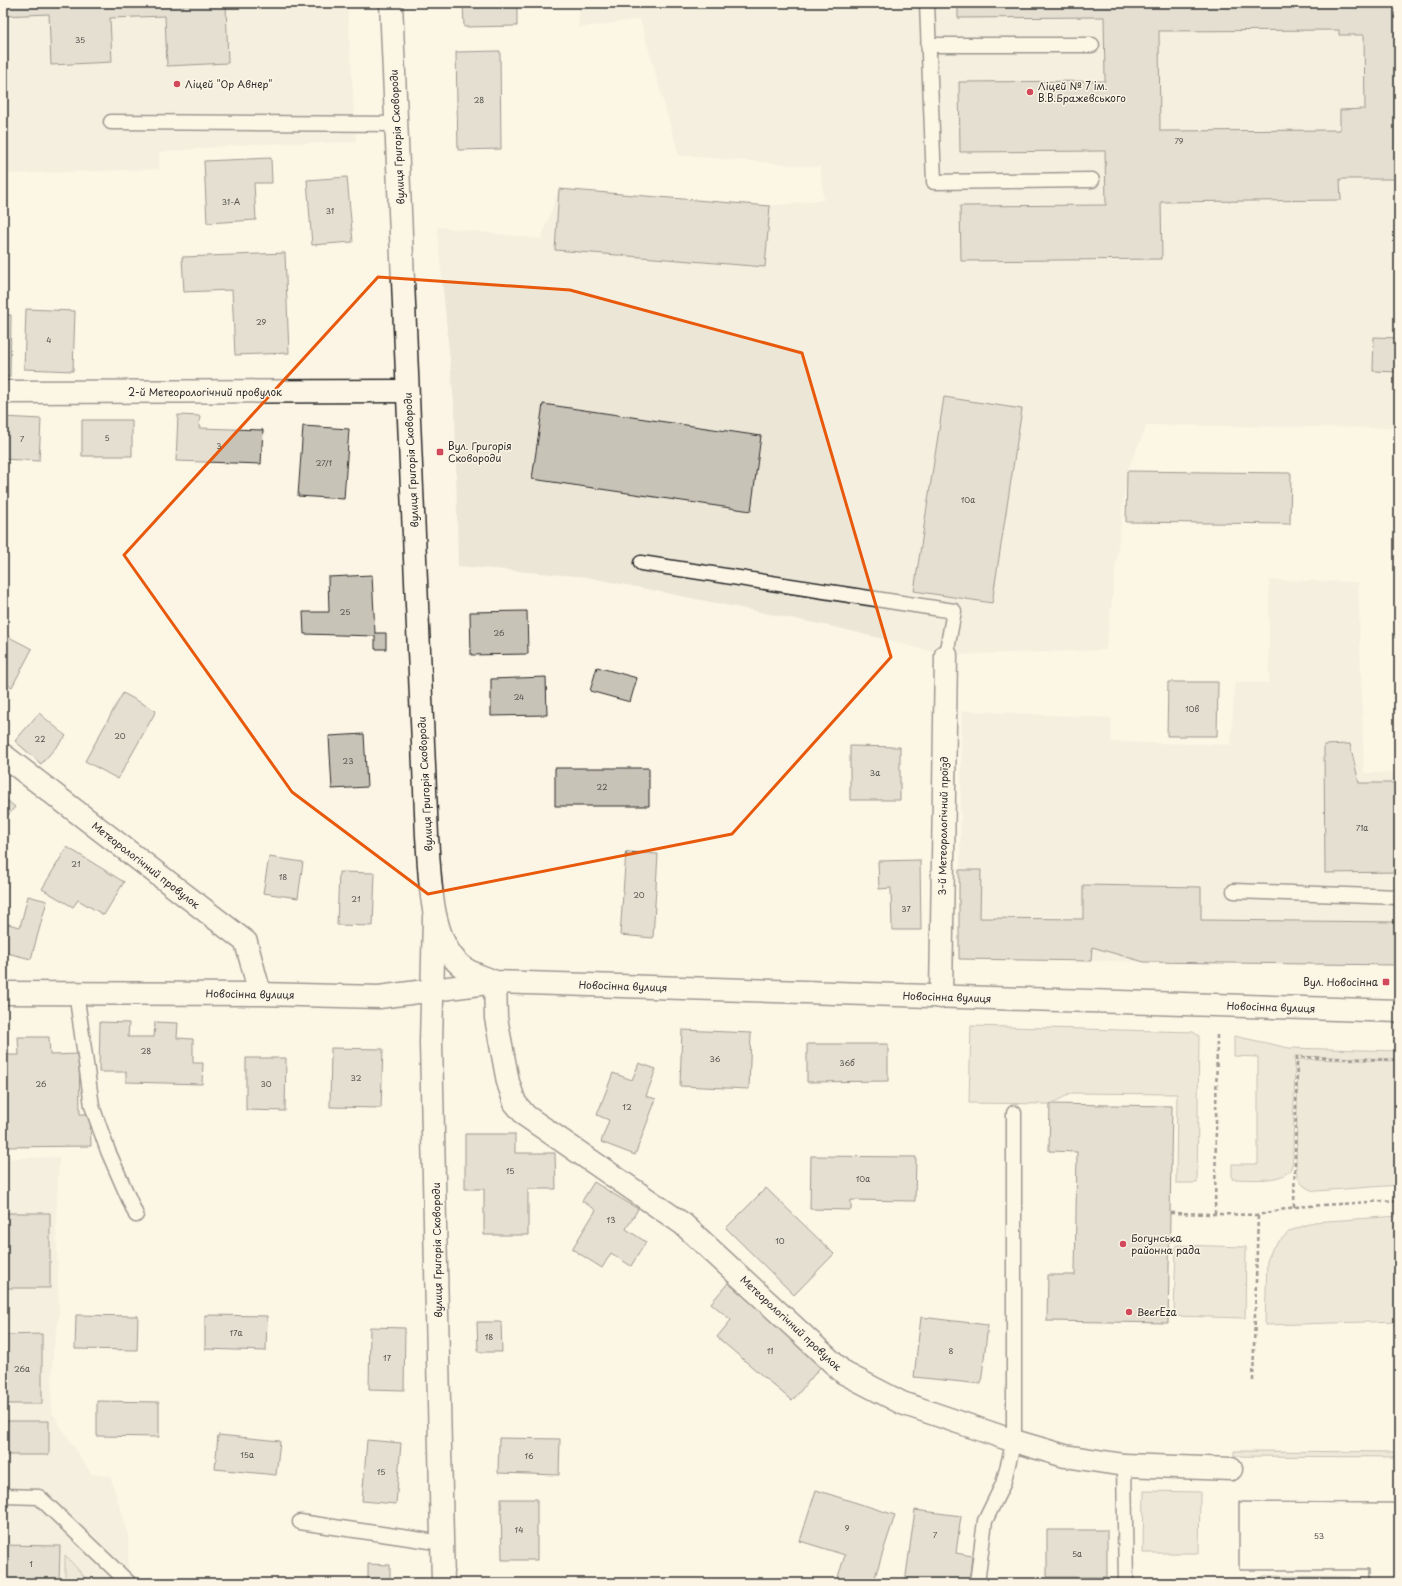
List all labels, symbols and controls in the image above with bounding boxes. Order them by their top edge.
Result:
house number: 35 [75,34,85,46]
street label: вулиця Григорія Сковороди [385,69,408,205]
place label: Ліцей "Ор Авнер" [185,76,272,91]
place label: Ліцей № 7 ім. В.В.Бражевського [1038,78,1126,105]
marker: Ліцей "Ор Авнер" [172,79,182,89]
marker: Ліцей № 7 ім. В.В.Бражевського [1025,87,1035,97]
house number: 28 [474,94,484,106]
house number: 79 [1174,135,1184,147]
house number: 31-А [222,196,240,208]
house number: 31 [326,205,334,217]
house number: 29 [256,316,266,328]
house number: 4 [46,334,52,346]
street label: 2-й Метеорологічний провулок [128,384,282,400]
street label: вулиця Григорія Сковороди [399,392,422,528]
house number: 5 [104,432,110,444]
house number: 7 [20,433,25,445]
place label: Вул. Григорія Сковороди [448,438,512,465]
house number: 3 [216,440,222,452]
marker: Вул. Григорія Сковороди [435,447,445,457]
house number: 27/1 [316,457,333,469]
house number: 10а [961,494,975,506]
house number: 25 [340,606,350,618]
house number: 26 [494,627,505,639]
house number: 24 [514,691,524,703]
house number: 10в [1185,703,1199,715]
street label: вулиця Григорія Сковороди [413,716,436,852]
house number: 20 [114,730,126,742]
house number: 22 [35,733,45,745]
house number: 23 [343,755,353,767]
street label: 3-й Метеорологічний проїзд [934,756,951,896]
house number: 3а [870,767,880,779]
house number: 22 [597,781,607,793]
street label: Метеорологічний провулок [89,818,203,912]
house number: 71а [1356,822,1368,834]
house number: 21 [71,858,81,870]
house number: 18 [279,871,287,883]
house number: 20 [633,889,645,901]
house number: 21 [351,893,361,905]
house number: 37 [901,903,911,915]
place label: Вул. Новосінна [1303,974,1379,990]
street label: Новосінна вулиця [578,976,668,995]
marker: Вул. Новосінна [1381,977,1391,987]
street label: Новосінна вулиця [205,985,295,1002]
street label: Новосінна вулиця [902,987,992,1006]
street label: Новосінна вулиця [1226,997,1316,1016]
house number: 28 [141,1045,151,1057]
house number: 36 [710,1053,721,1065]
house number: 36б [839,1057,855,1069]
house number: 32 [351,1072,362,1084]
house number: 26 [36,1078,47,1090]
house number: 30 [260,1078,272,1090]
house number: 12 [622,1101,632,1113]
house number: 15 [506,1165,514,1177]
house number: 10а [856,1173,870,1185]
street label: вулиця Григорія Сковороди [428,1182,445,1318]
house number: 13 [607,1214,615,1226]
place label: Богунська районна рада [1131,1230,1201,1257]
house number: 10 [775,1235,785,1247]
marker: Богунська районна рада [1118,1239,1128,1249]
street label: Метеорологічний провулок [737,1272,845,1374]
place label: BeerЕza [1137,1304,1178,1319]
marker: BeerЕza [1124,1307,1134,1317]
house number: 17а [230,1327,242,1339]
house number: 18 [485,1331,493,1343]
house number: 11 [767,1345,773,1357]
house number: 8 [949,1345,954,1357]
house number: 17 [383,1352,392,1364]
house number: 26а [14,1363,30,1375]
house number: 15а [240,1449,254,1461]
house number: 16 [524,1450,534,1462]
house number: 15 [377,1466,385,1478]
house number: 9 [845,1522,850,1534]
house number: 14 [515,1524,523,1536]
house number: 7 [933,1529,938,1541]
house number: 53 [1314,1530,1324,1542]
house number: 5а [1072,1548,1082,1560]
house number: 1 [29,1558,33,1570]

